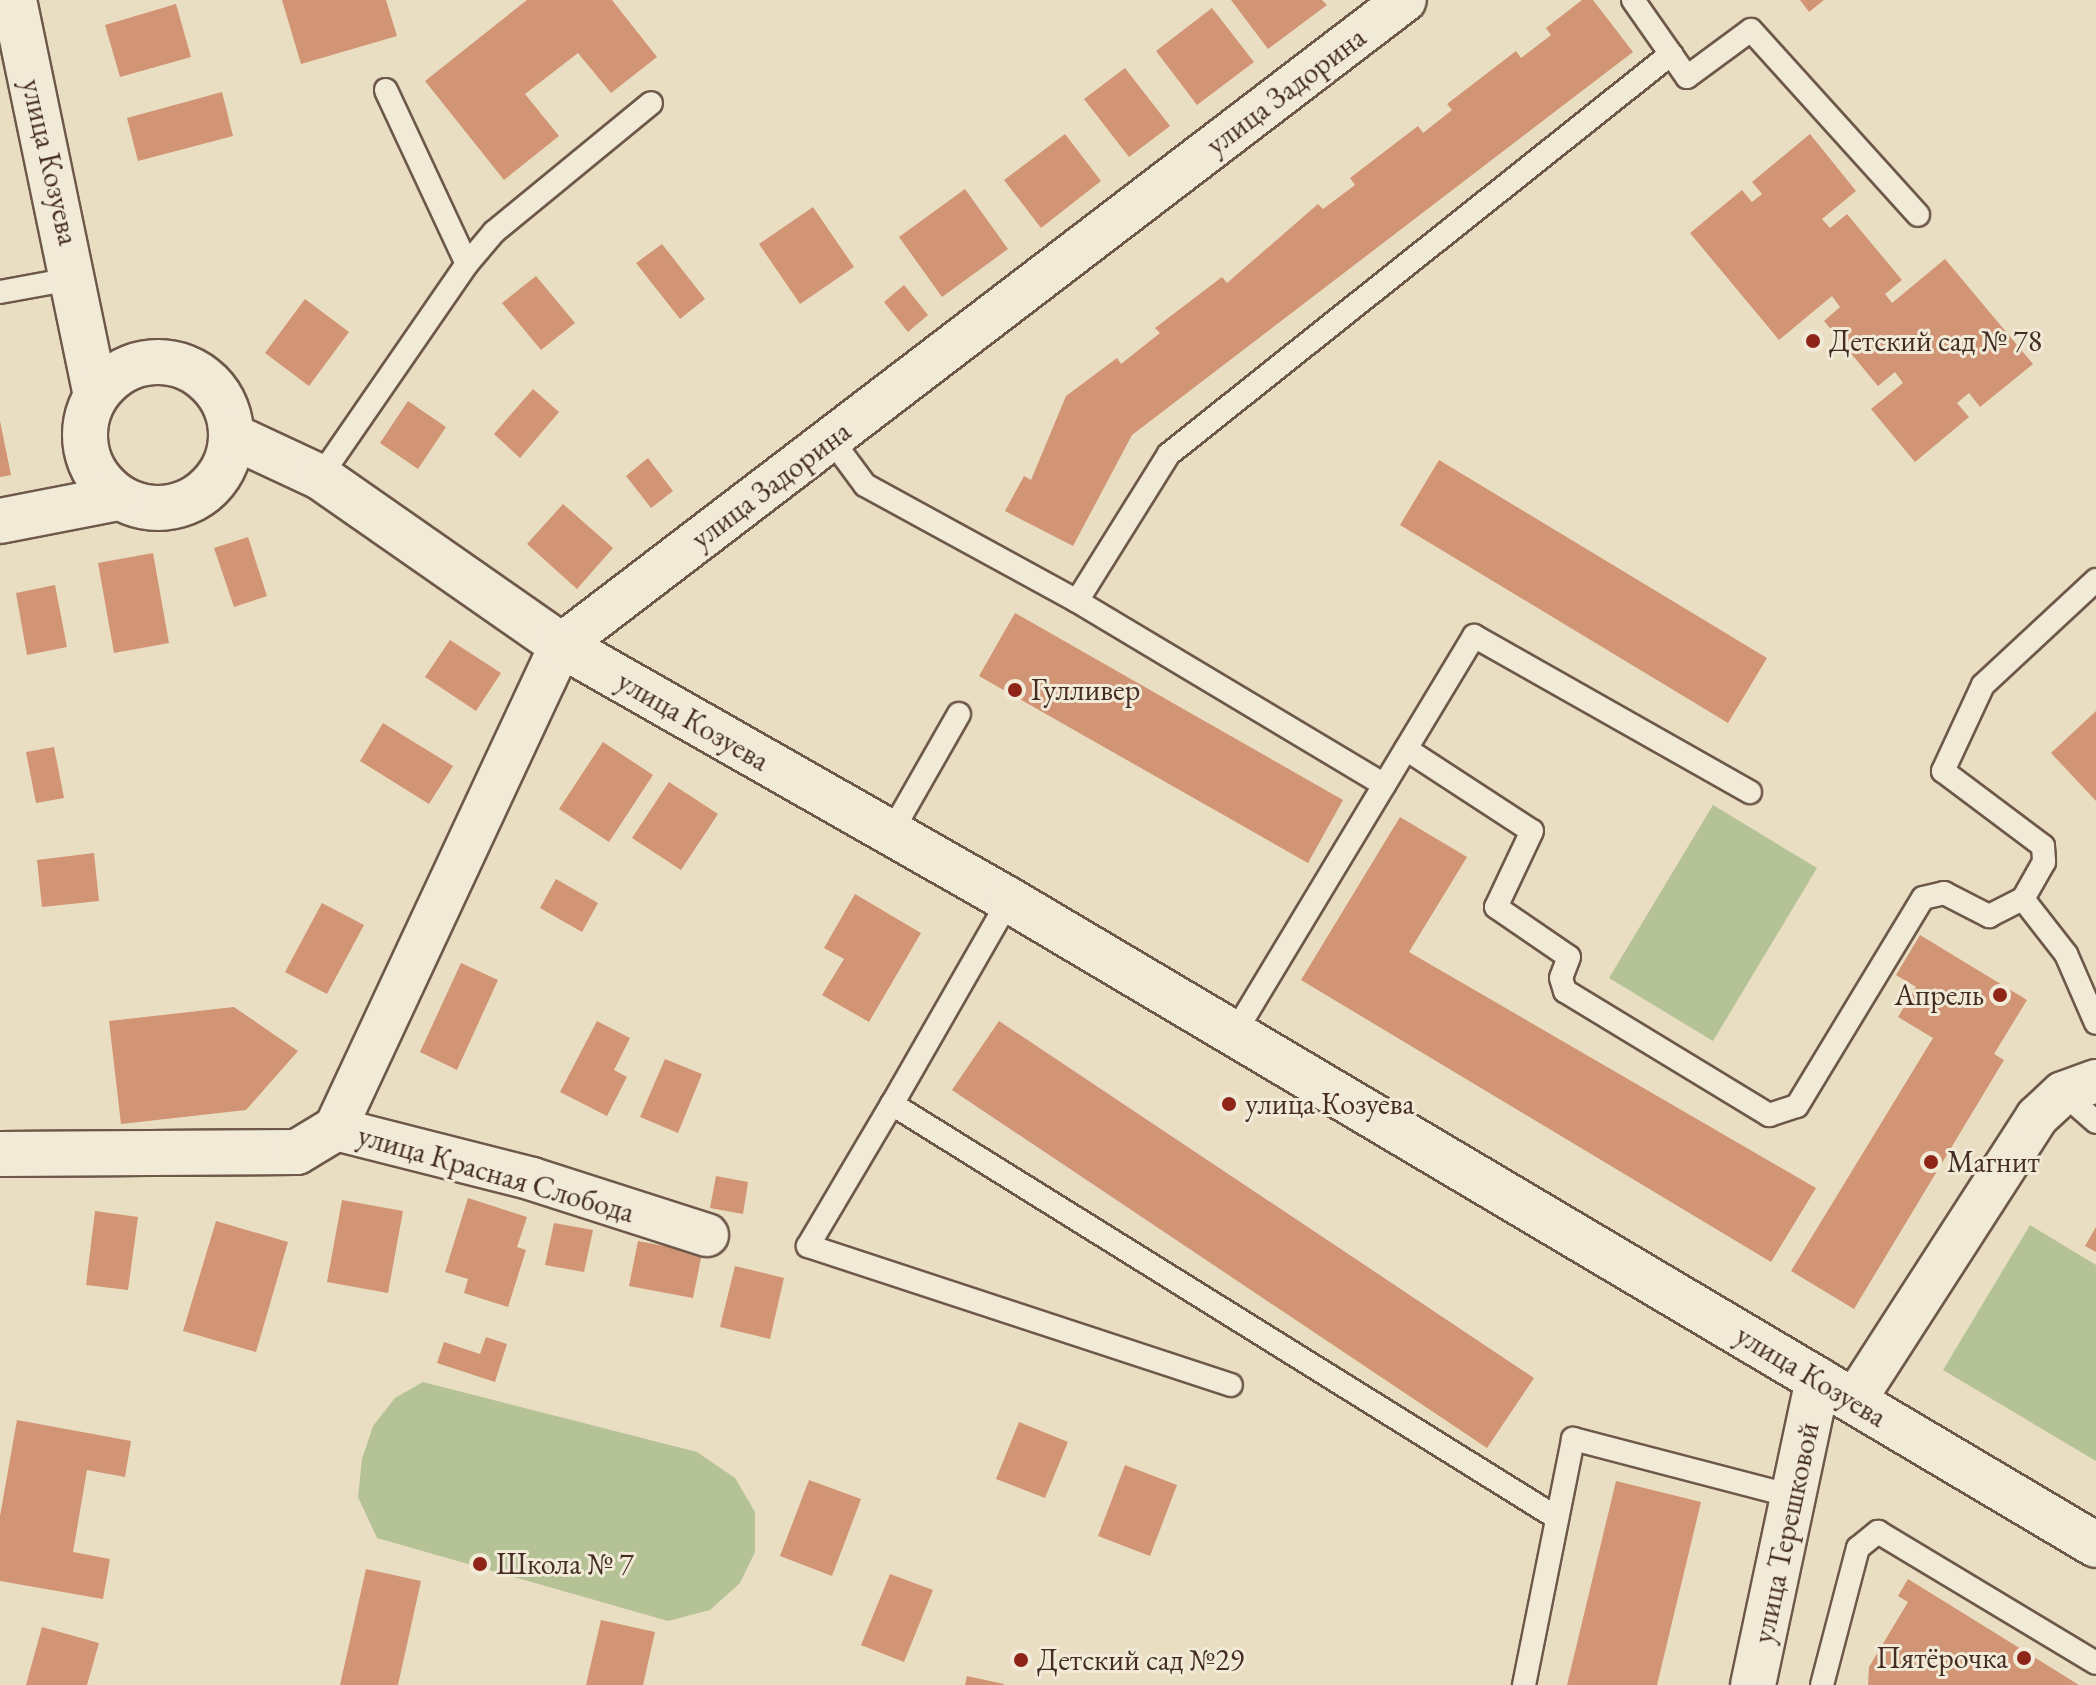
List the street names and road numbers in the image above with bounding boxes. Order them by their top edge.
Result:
street label: улица Задорина [1199,19,1373,163]
street label: улица Козуева [13,75,87,249]
street label: улица Задорина [684,413,858,557]
street label: улица Козуева [611,663,775,779]
street label: улица Красная Слобода [354,1117,638,1231]
street label: улица Козуева [1729,1317,1893,1435]
street label: улица Терешковой [1745,1419,1827,1647]

